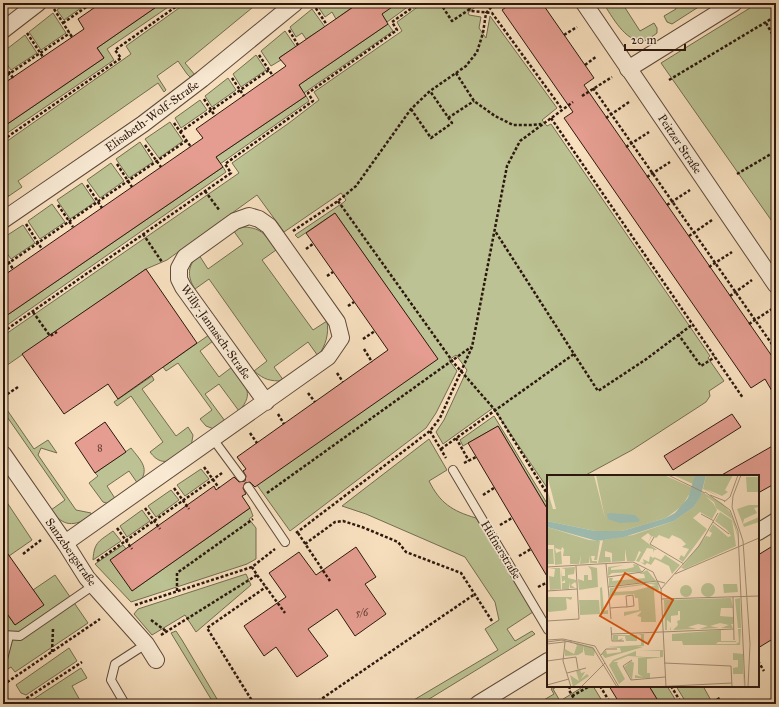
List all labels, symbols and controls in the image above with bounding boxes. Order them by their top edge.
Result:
scale bar [625,26,685,52]
text: 20 m [631,33,657,47]
street label: Elisabeth-Wolf-Straße [102,77,202,155]
street label: Peitzer Straße [655,112,705,176]
street label: Willy-Jannasch-Straße [177,282,254,383]
house number: 8 [97,442,103,454]
inset map [547,475,759,687]
street label: Sanzebergstraße [42,515,99,589]
street label: Hüfnerstraße [478,518,524,582]
house number: 5/6 [356,607,369,619]

